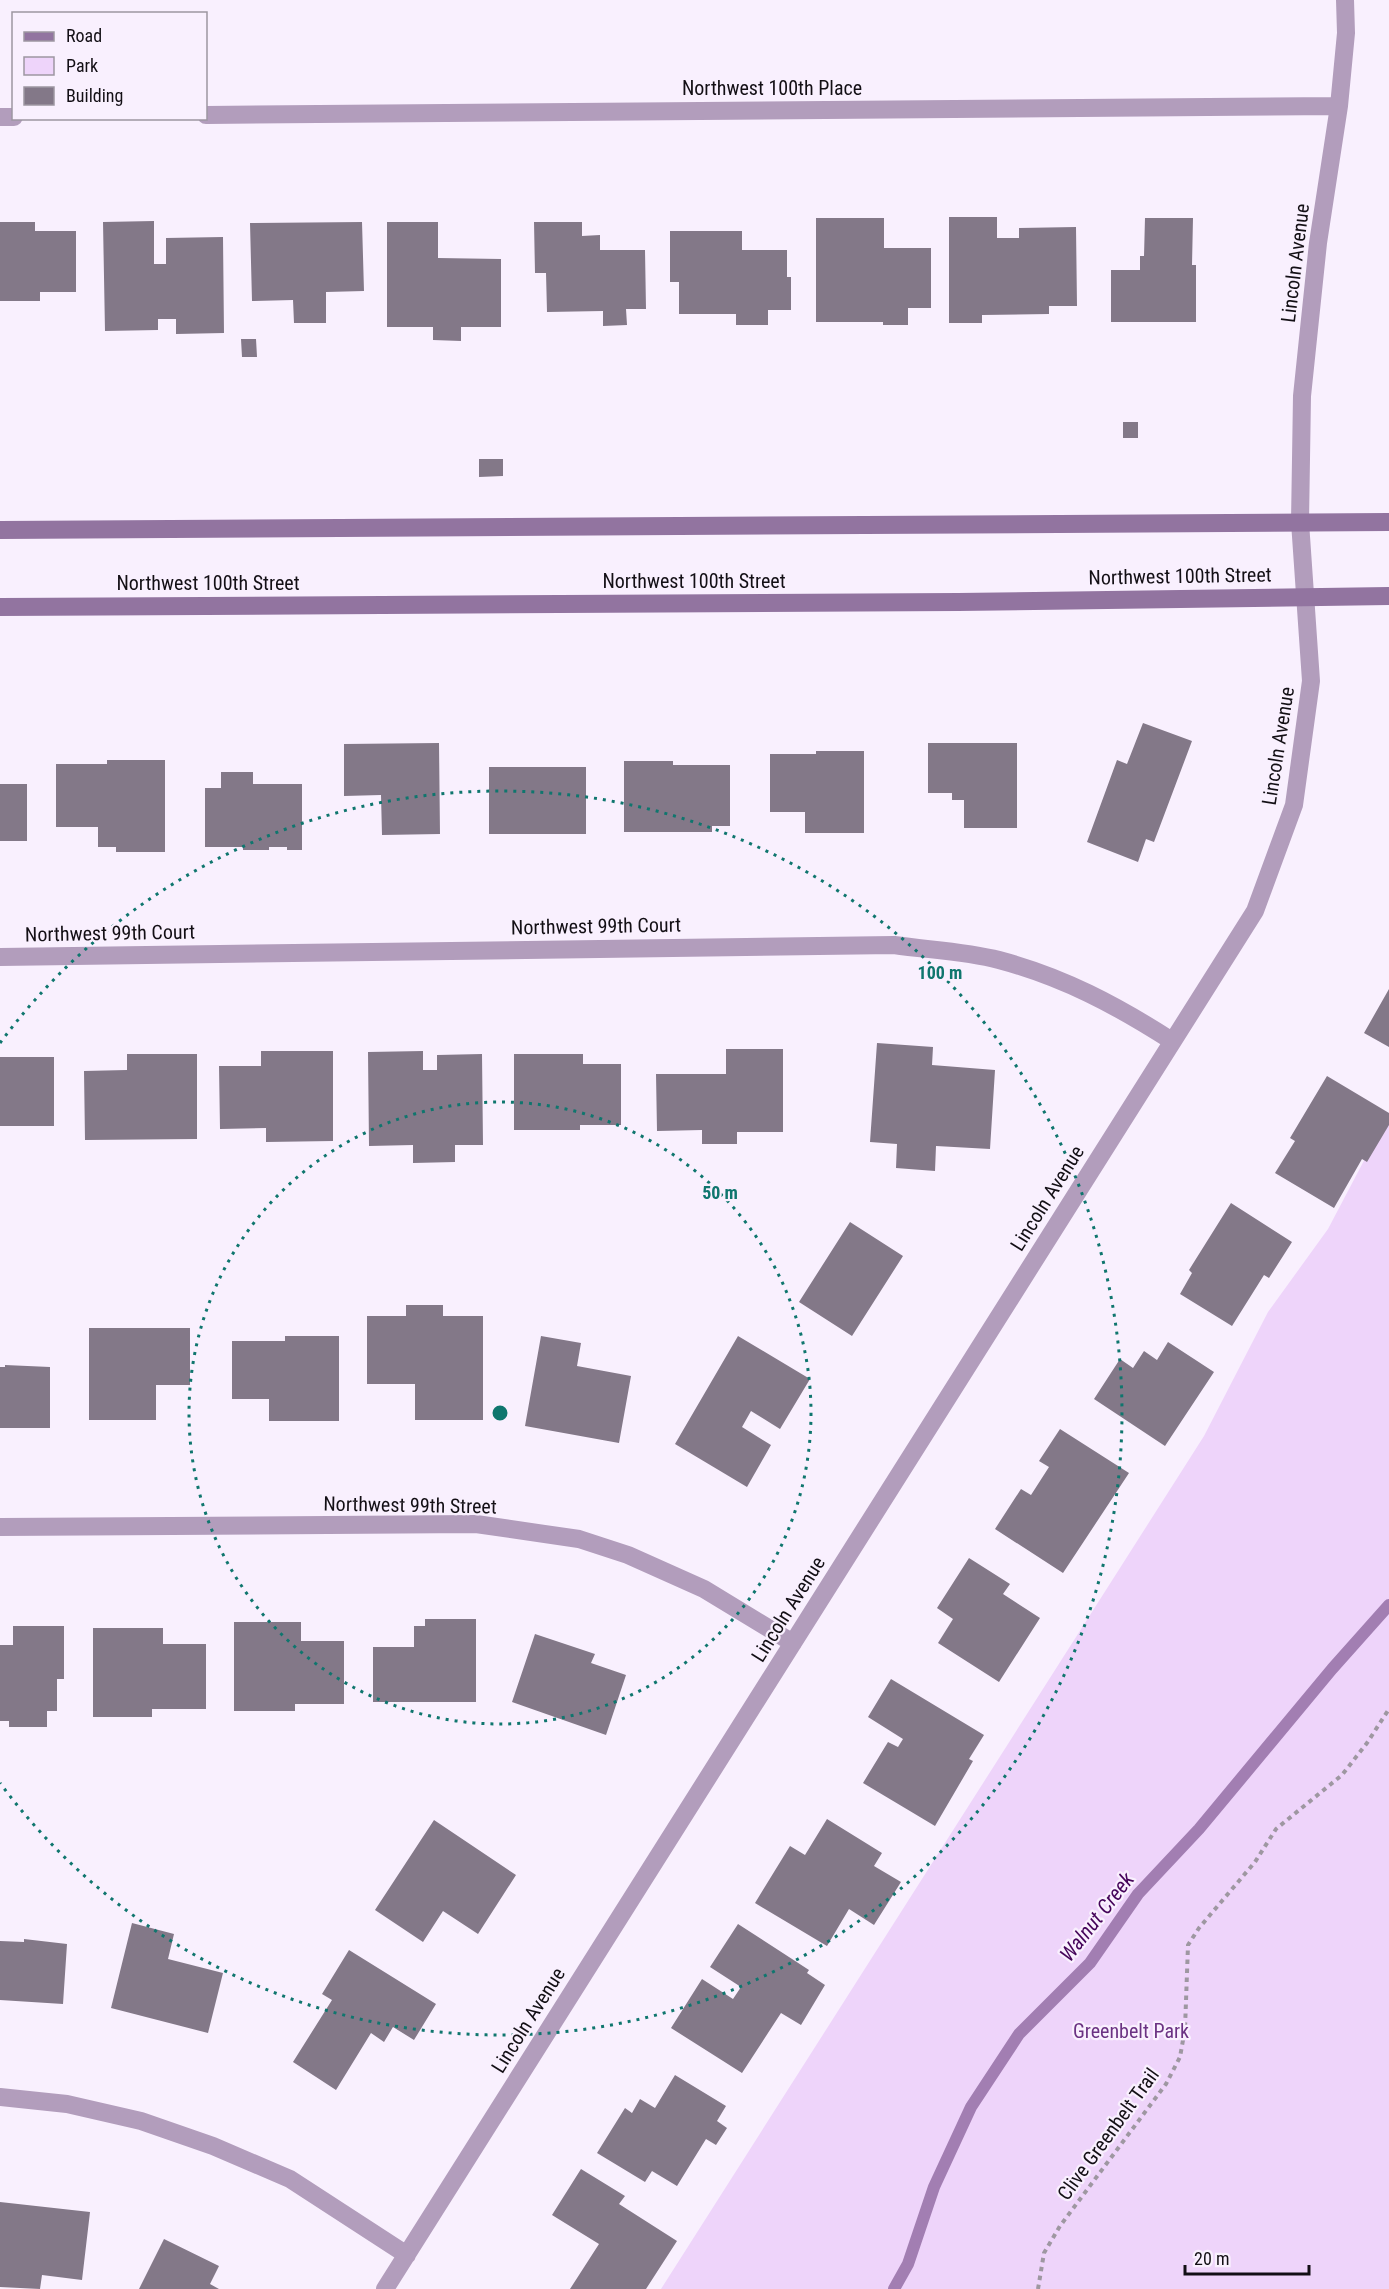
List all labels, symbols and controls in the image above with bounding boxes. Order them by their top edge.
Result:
legend [12,12,207,120]
text: Road [66,25,102,46]
text: Park [66,55,98,76]
street label: Northwest 100th Place [682,76,862,100]
text: Building [66,85,123,106]
street label: Lincoln Avenue [1276,202,1314,324]
street label: Northwest 100th Street [1088,562,1272,590]
street label: Northwest 100th Street [602,569,786,593]
street label: Northwest 100th Street [116,571,300,595]
street label: Lincoln Avenue [1257,685,1299,807]
street label: Northwest 99th Court [511,913,681,939]
street label: Northwest 99th Court [25,920,195,946]
text: 100 m [918,962,962,983]
street label: Lincoln Avenue [1005,1141,1089,1255]
text: 50 m [702,1182,738,1203]
centre of rings [490,1403,510,1423]
street label: Northwest 99th Street [323,1491,497,1519]
street label: Lincoln Avenue [746,1552,830,1666]
water label: Walnut Creek [1055,1867,1140,1966]
street label: Lincoln Avenue [486,1963,570,2077]
park label: Greenbelt Park [1073,2019,1189,2043]
street label: Clive Greenbelt Trail [1052,2063,1164,2205]
scale bar [1185,2238,1310,2276]
text: 20 m [1194,2248,1229,2269]

